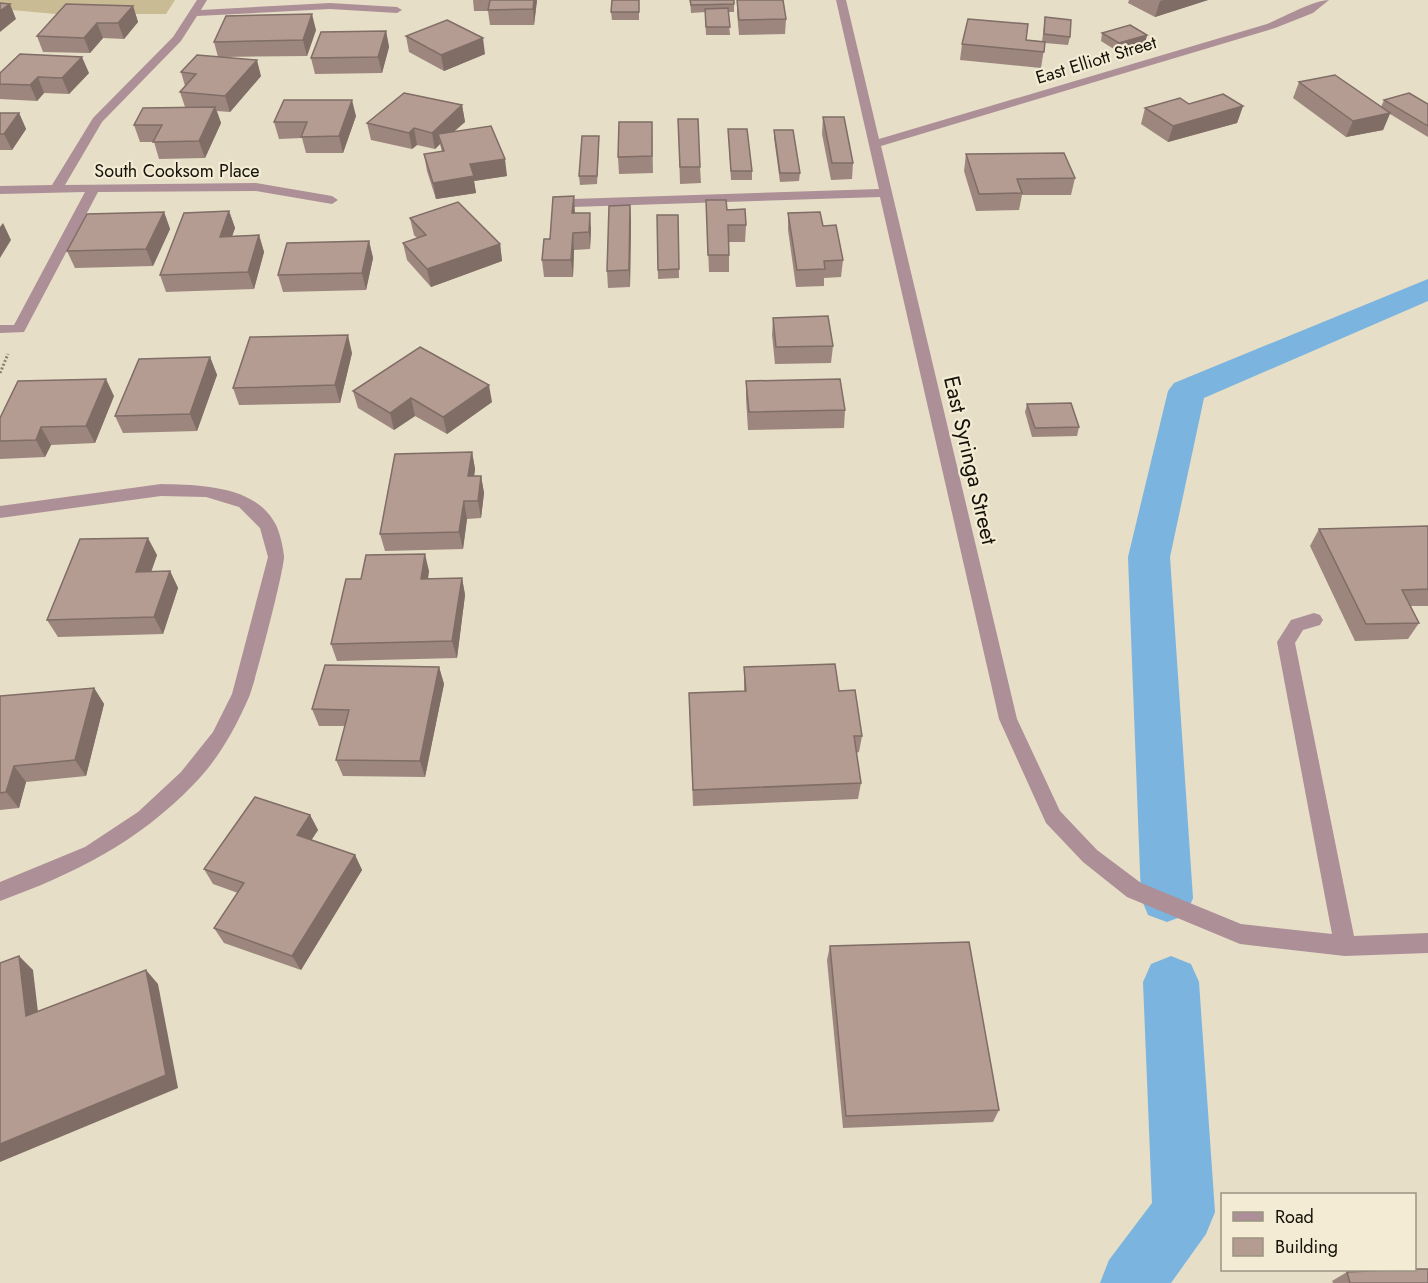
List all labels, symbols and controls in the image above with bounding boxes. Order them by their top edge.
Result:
street label: East Elliott Street [1032,29,1160,91]
street label: South Cooksom Place [94,158,260,184]
street label: East Syringa Street [936,373,1006,548]
legend [1221,1193,1416,1271]
text: Road [1275,1204,1314,1230]
text: Building [1275,1234,1338,1260]

